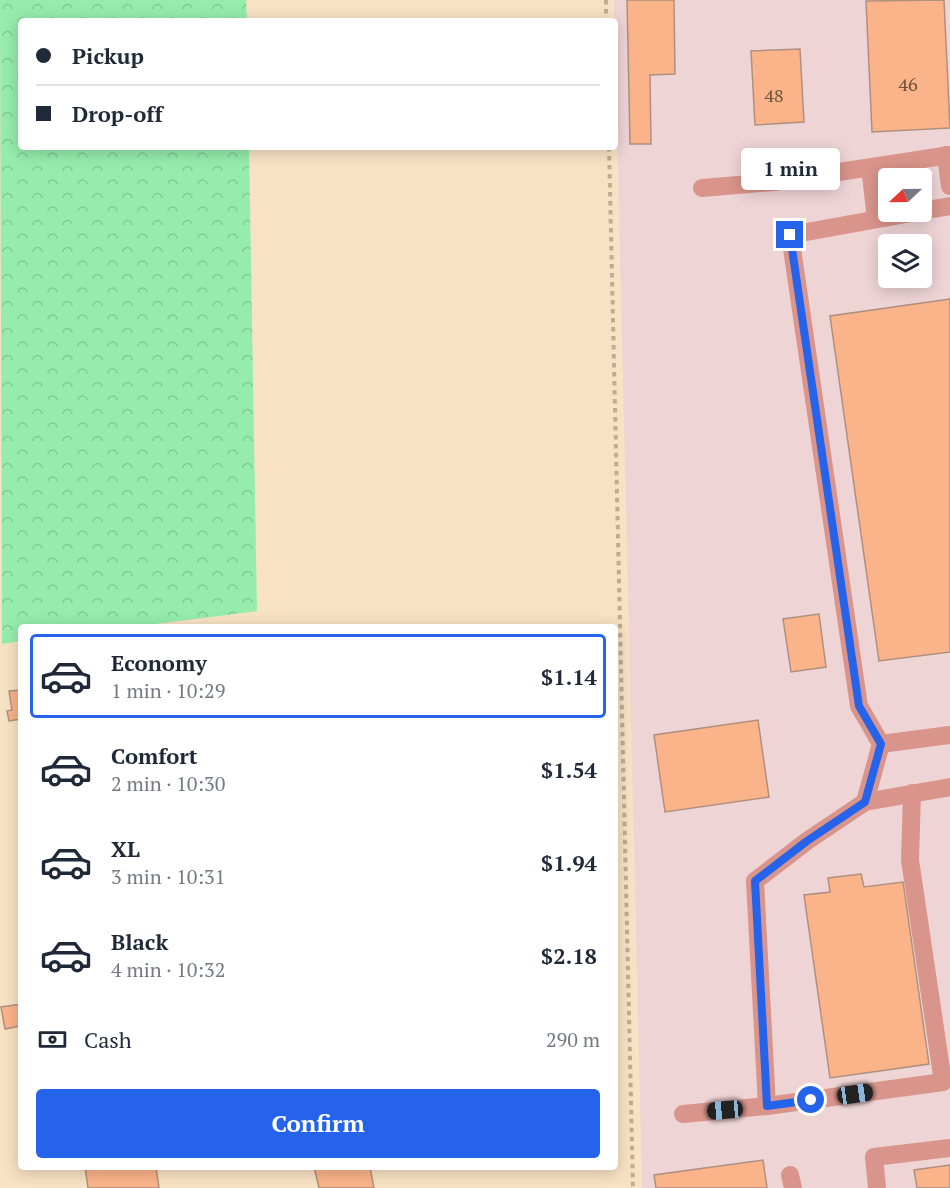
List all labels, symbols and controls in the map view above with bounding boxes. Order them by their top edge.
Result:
text: Pickup [72,41,144,70]
house number: 46 [898,72,918,96]
house number: 48 [764,83,784,107]
text: Drop-off [72,99,163,128]
callout: 1 min [740,148,840,190]
text: 1 min [763,155,818,182]
north arrow [878,168,932,222]
map controls [878,168,932,288]
route end [776,221,803,248]
button: layers [878,234,932,288]
text: Economy [111,648,207,677]
icon: car [39,649,93,703]
text: $1.14 [541,662,597,691]
text: 1 min · 10:29 [111,677,225,704]
text: Comfort [111,741,197,770]
icon: car [39,742,93,796]
text: $1.54 [541,755,597,784]
text: 2 min · 10:30 [111,770,225,797]
text: XL [111,834,140,863]
icon: car [39,835,93,889]
text: $1.94 [541,848,597,877]
text: 3 min · 10:31 [111,863,225,890]
text: Black [111,927,168,956]
icon: car [39,928,93,982]
text: $2.18 [541,941,597,970]
text: 4 min · 10:32 [111,956,225,983]
icon: cash [36,1023,69,1056]
text: Cash [84,1025,132,1054]
text: 290 m [546,1026,600,1053]
car [836,1083,874,1105]
route start [797,1086,824,1113]
button: Confirm [36,1089,600,1158]
car [706,1099,744,1121]

